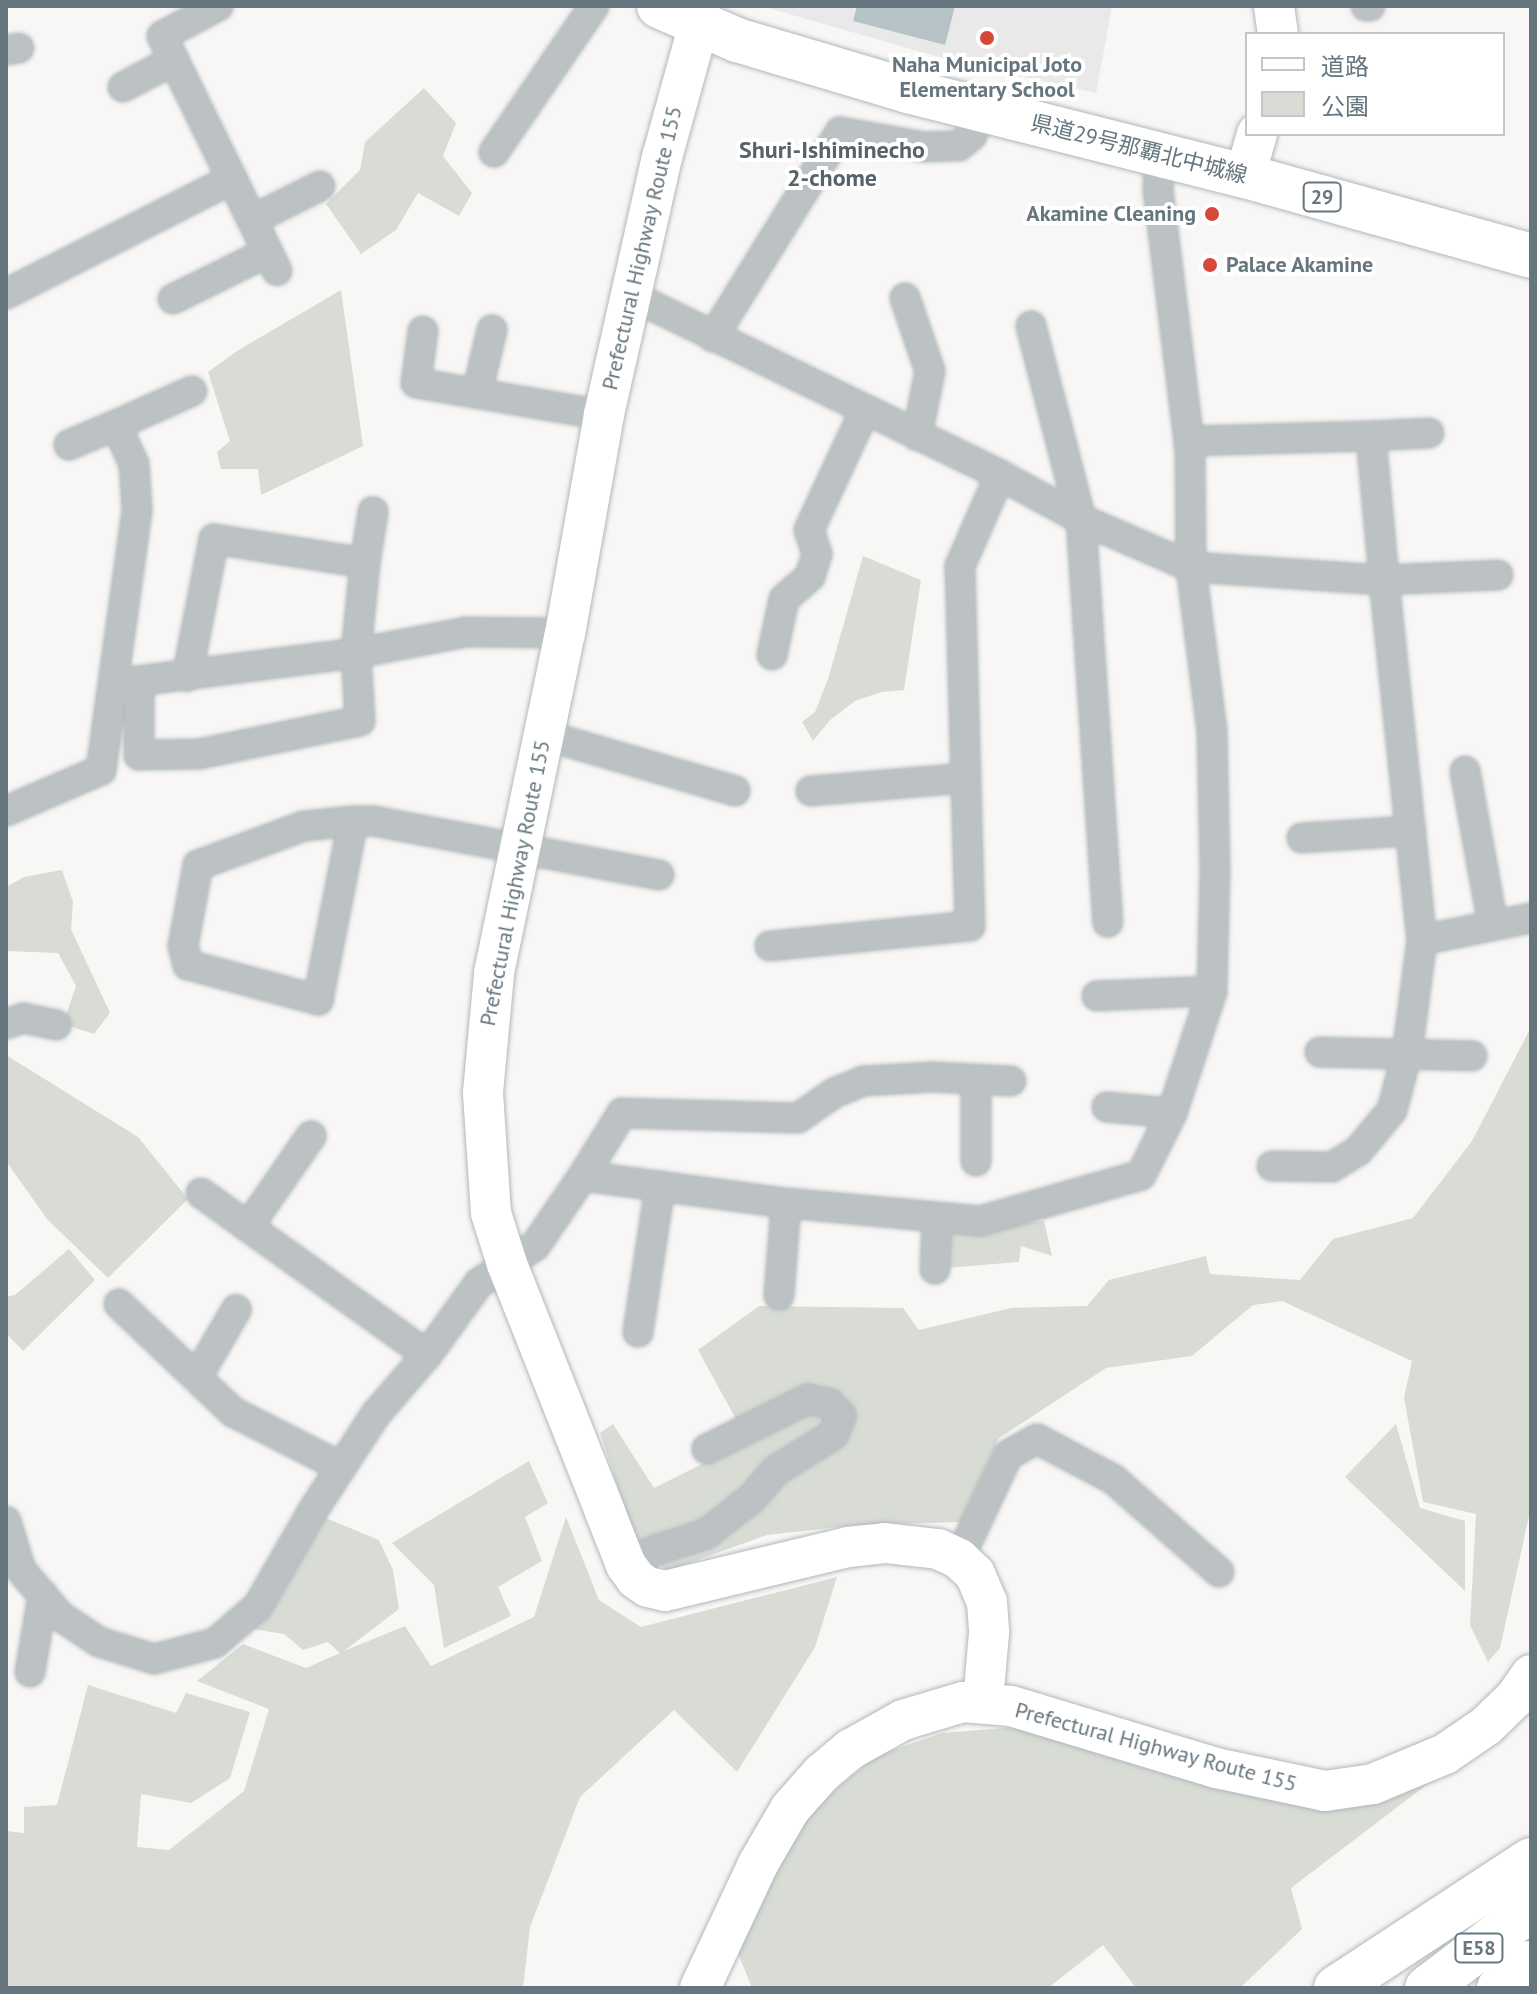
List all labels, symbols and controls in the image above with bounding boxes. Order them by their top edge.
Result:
marker: Naha Municipal Joto Elementary School [978,29,996,47]
legend [1245,32,1505,136]
place label: Naha Municipal Joto Elementary School [892,51,1082,102]
text: 道路 [1321,51,1369,82]
text: 公園 [1321,91,1369,122]
street label: Prefectural Highway Route 155 [596,103,688,393]
street label: 県道29号那覇北中城線 [1028,109,1250,189]
district label: Shuri-Ishiminecho 2-chome [739,136,925,192]
road number: 29 [1302,181,1342,213]
place label: Akamine Cleaning [1026,201,1196,227]
marker: Akamine Cleaning [1203,205,1221,223]
place label: Palace Akamine [1226,252,1374,278]
marker: Palace Akamine [1201,256,1219,274]
street label: Prefectural Highway Route 155 [474,737,556,1029]
street label: Prefectural Highway Route 155 [1012,1697,1300,1797]
road number: E58 [1453,1932,1505,1964]

